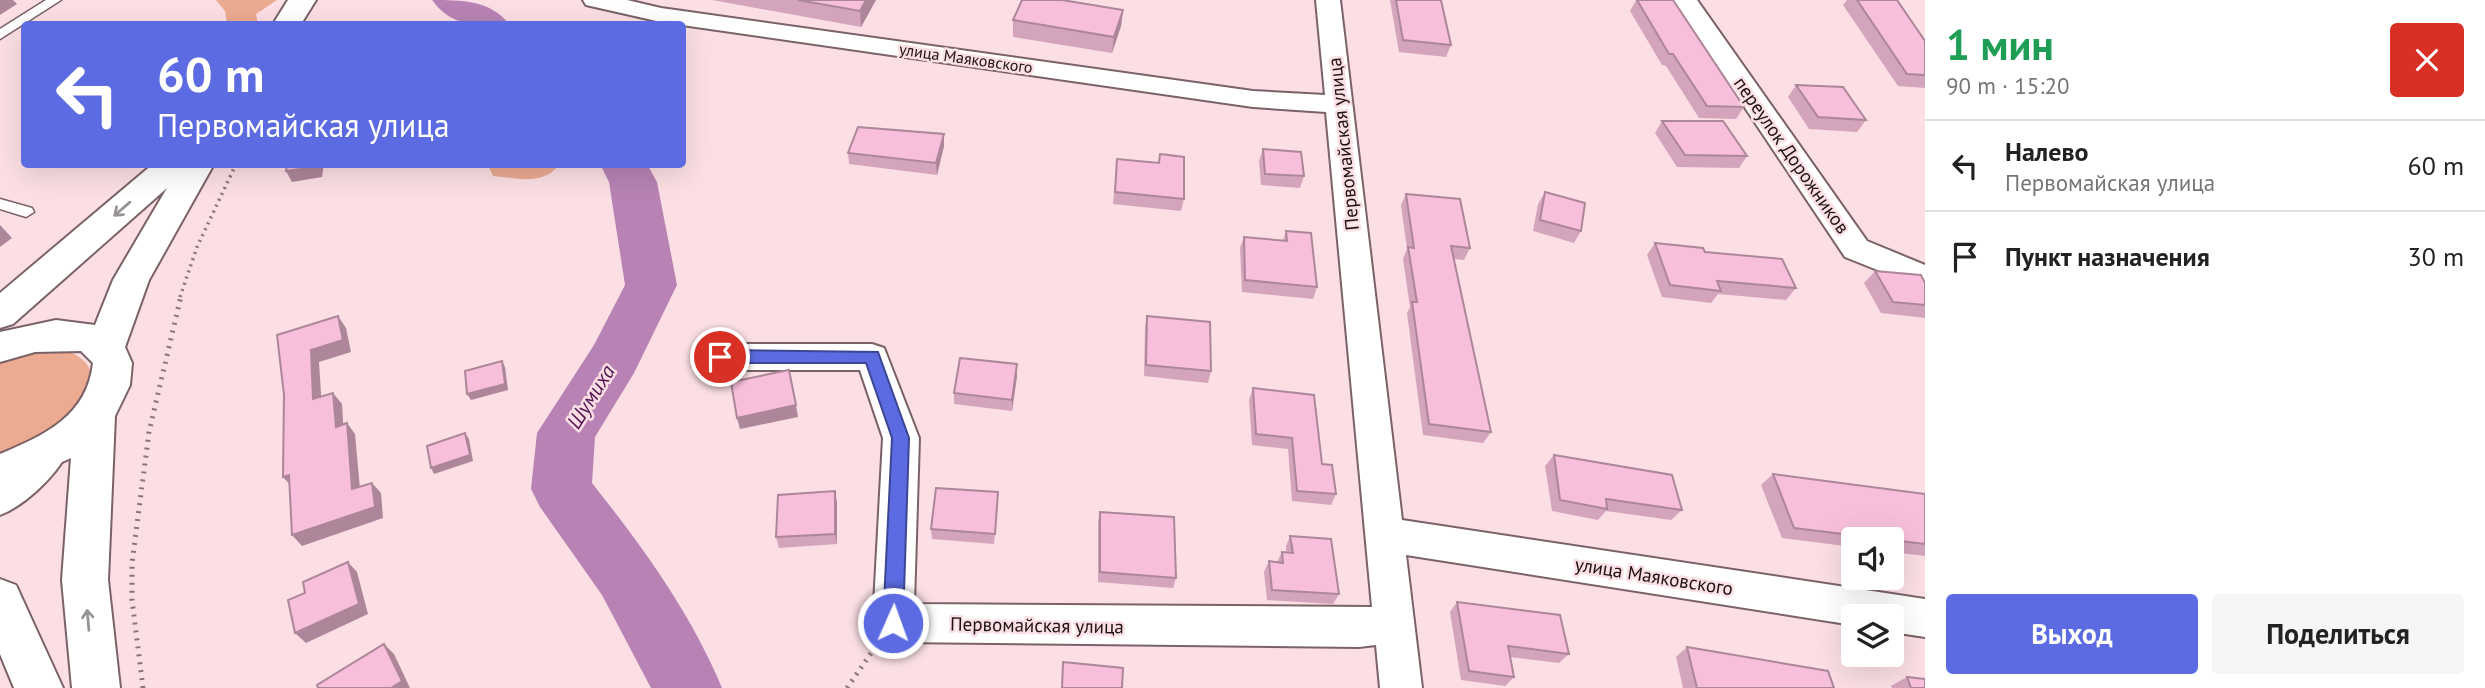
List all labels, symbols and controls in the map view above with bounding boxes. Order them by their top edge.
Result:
text: 1 мин [1946,17,2054,72]
button: close [2390,23,2464,97]
street label: улица Маяковского [898,39,1034,77]
text: 60 m [157,42,264,106]
icon: left [42,49,133,140]
street label: Первомайская улица [1322,56,1364,232]
text: 90 m · 15:20 [1946,71,2070,100]
street label: переулок Дорожников [1729,72,1855,238]
text: Первомайская улица [157,104,450,146]
text: Налево [2005,135,2089,168]
icon: left [1946,147,1984,185]
text: 60 m [2408,149,2464,182]
text: Первомайская улица [2005,168,2215,197]
one-way arrow [114,201,132,217]
icon: arrive [1946,238,1984,276]
text: Пункт назначения [2005,240,2210,273]
text: 30 m [2408,240,2464,273]
pin [690,327,750,387]
icon: arrive [701,338,739,376]
water label: Шумиха [560,359,621,434]
map controls [1841,527,1904,667]
button: sound [1841,527,1904,590]
street label: улица Маяковского [1573,552,1735,600]
position arrow [856,586,930,660]
button: Выход [1946,594,2198,674]
button: Поделиться [2212,594,2464,674]
button: layers [1841,604,1904,667]
one-way arrow [81,610,94,632]
street label: Первомайская улица [950,611,1124,639]

